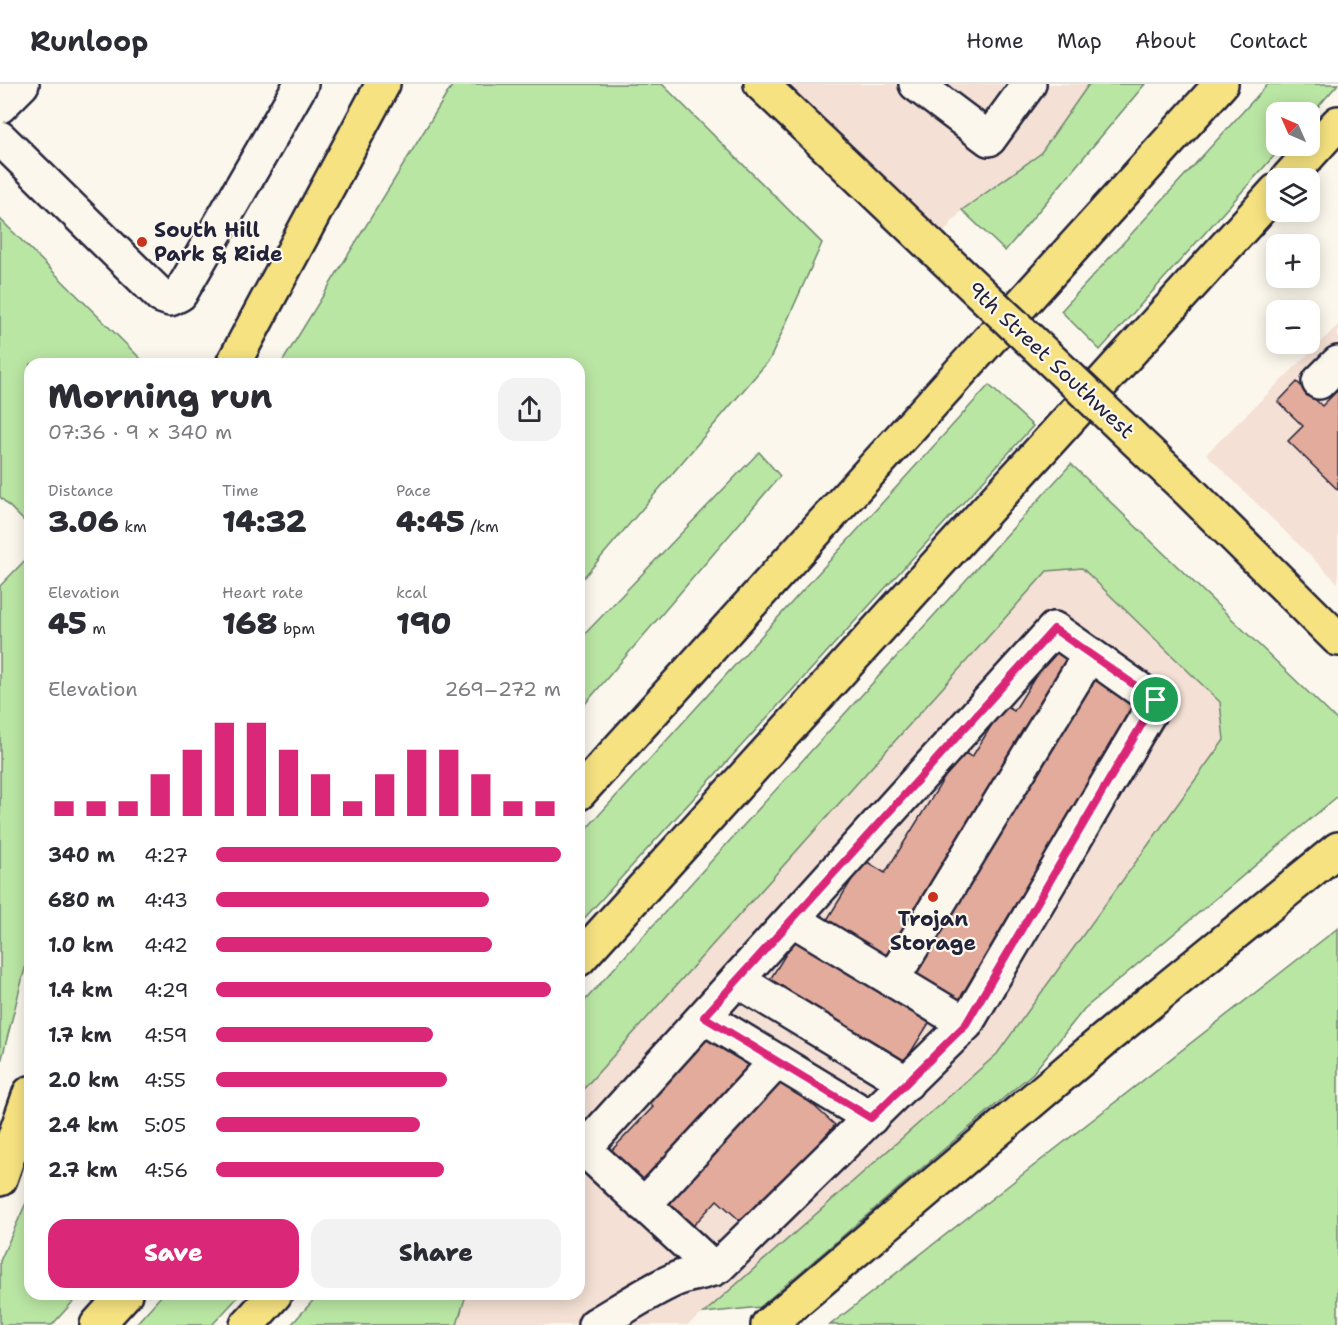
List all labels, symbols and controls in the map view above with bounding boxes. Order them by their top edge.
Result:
text: Runloop [30,22,148,60]
text: Home [966,27,1024,55]
text: Map [1057,27,1102,55]
text: About [1135,27,1196,55]
text: Contact [1229,27,1308,55]
north arrow [1266,102,1320,156]
map controls [1266,102,1320,354]
button: layers [1266,168,1320,222]
place label: South Hill Park & Ride [154,216,283,268]
button: + [1266,234,1320,288]
marker: South Hill Park & Ride [135,235,149,249]
street label: 9th Street Southwest [961,275,1141,445]
button: − [1266,300,1320,354]
text: Morning run [48,374,272,419]
button: share [498,378,561,441]
text: 07:36 · 9 × 340 m [48,419,232,445]
text: Distance [48,480,114,501]
text: Time [222,480,259,501]
text: Pace [396,480,431,501]
text: 3.06 [48,501,119,542]
text: 14:32 [222,501,306,542]
text: 4:45 [396,501,465,542]
text: km [119,516,147,537]
text: /km [465,516,499,537]
text: Elevation [48,582,120,603]
text: Heart rate [222,582,304,603]
text: kcal [396,582,427,603]
text: 45 [48,603,87,644]
text: 168 [222,603,277,644]
text: 190 [396,603,452,644]
text: m [87,618,106,639]
text: bpm [277,618,315,639]
pin [1130,674,1181,725]
text: Elevation [48,676,138,702]
text: 269–272 m [444,676,561,702]
icon: arrive [1139,683,1172,716]
text: 340 m [48,842,115,868]
text: 4:27 [144,842,188,868]
text: 680 m [48,887,115,913]
text: 4:43 [144,887,188,913]
marker: Trojan Storage [926,890,940,904]
place label: Trojan Storage [890,905,976,957]
text: 1.0 km [48,932,113,958]
text: 4:42 [144,932,188,958]
text: 1.4 km [48,977,113,1003]
text: 4:29 [144,977,189,1003]
text: 1.7 km [48,1022,112,1048]
text: 4:59 [144,1022,188,1048]
text: 2.0 km [48,1067,119,1093]
text: 4:55 [144,1067,186,1093]
text: 2.4 km [48,1112,118,1138]
text: 5:05 [144,1112,186,1138]
text: 2.7 km [48,1157,117,1183]
text: 4:56 [144,1157,188,1183]
button: Save [48,1219,299,1288]
button: Share [311,1219,561,1288]

